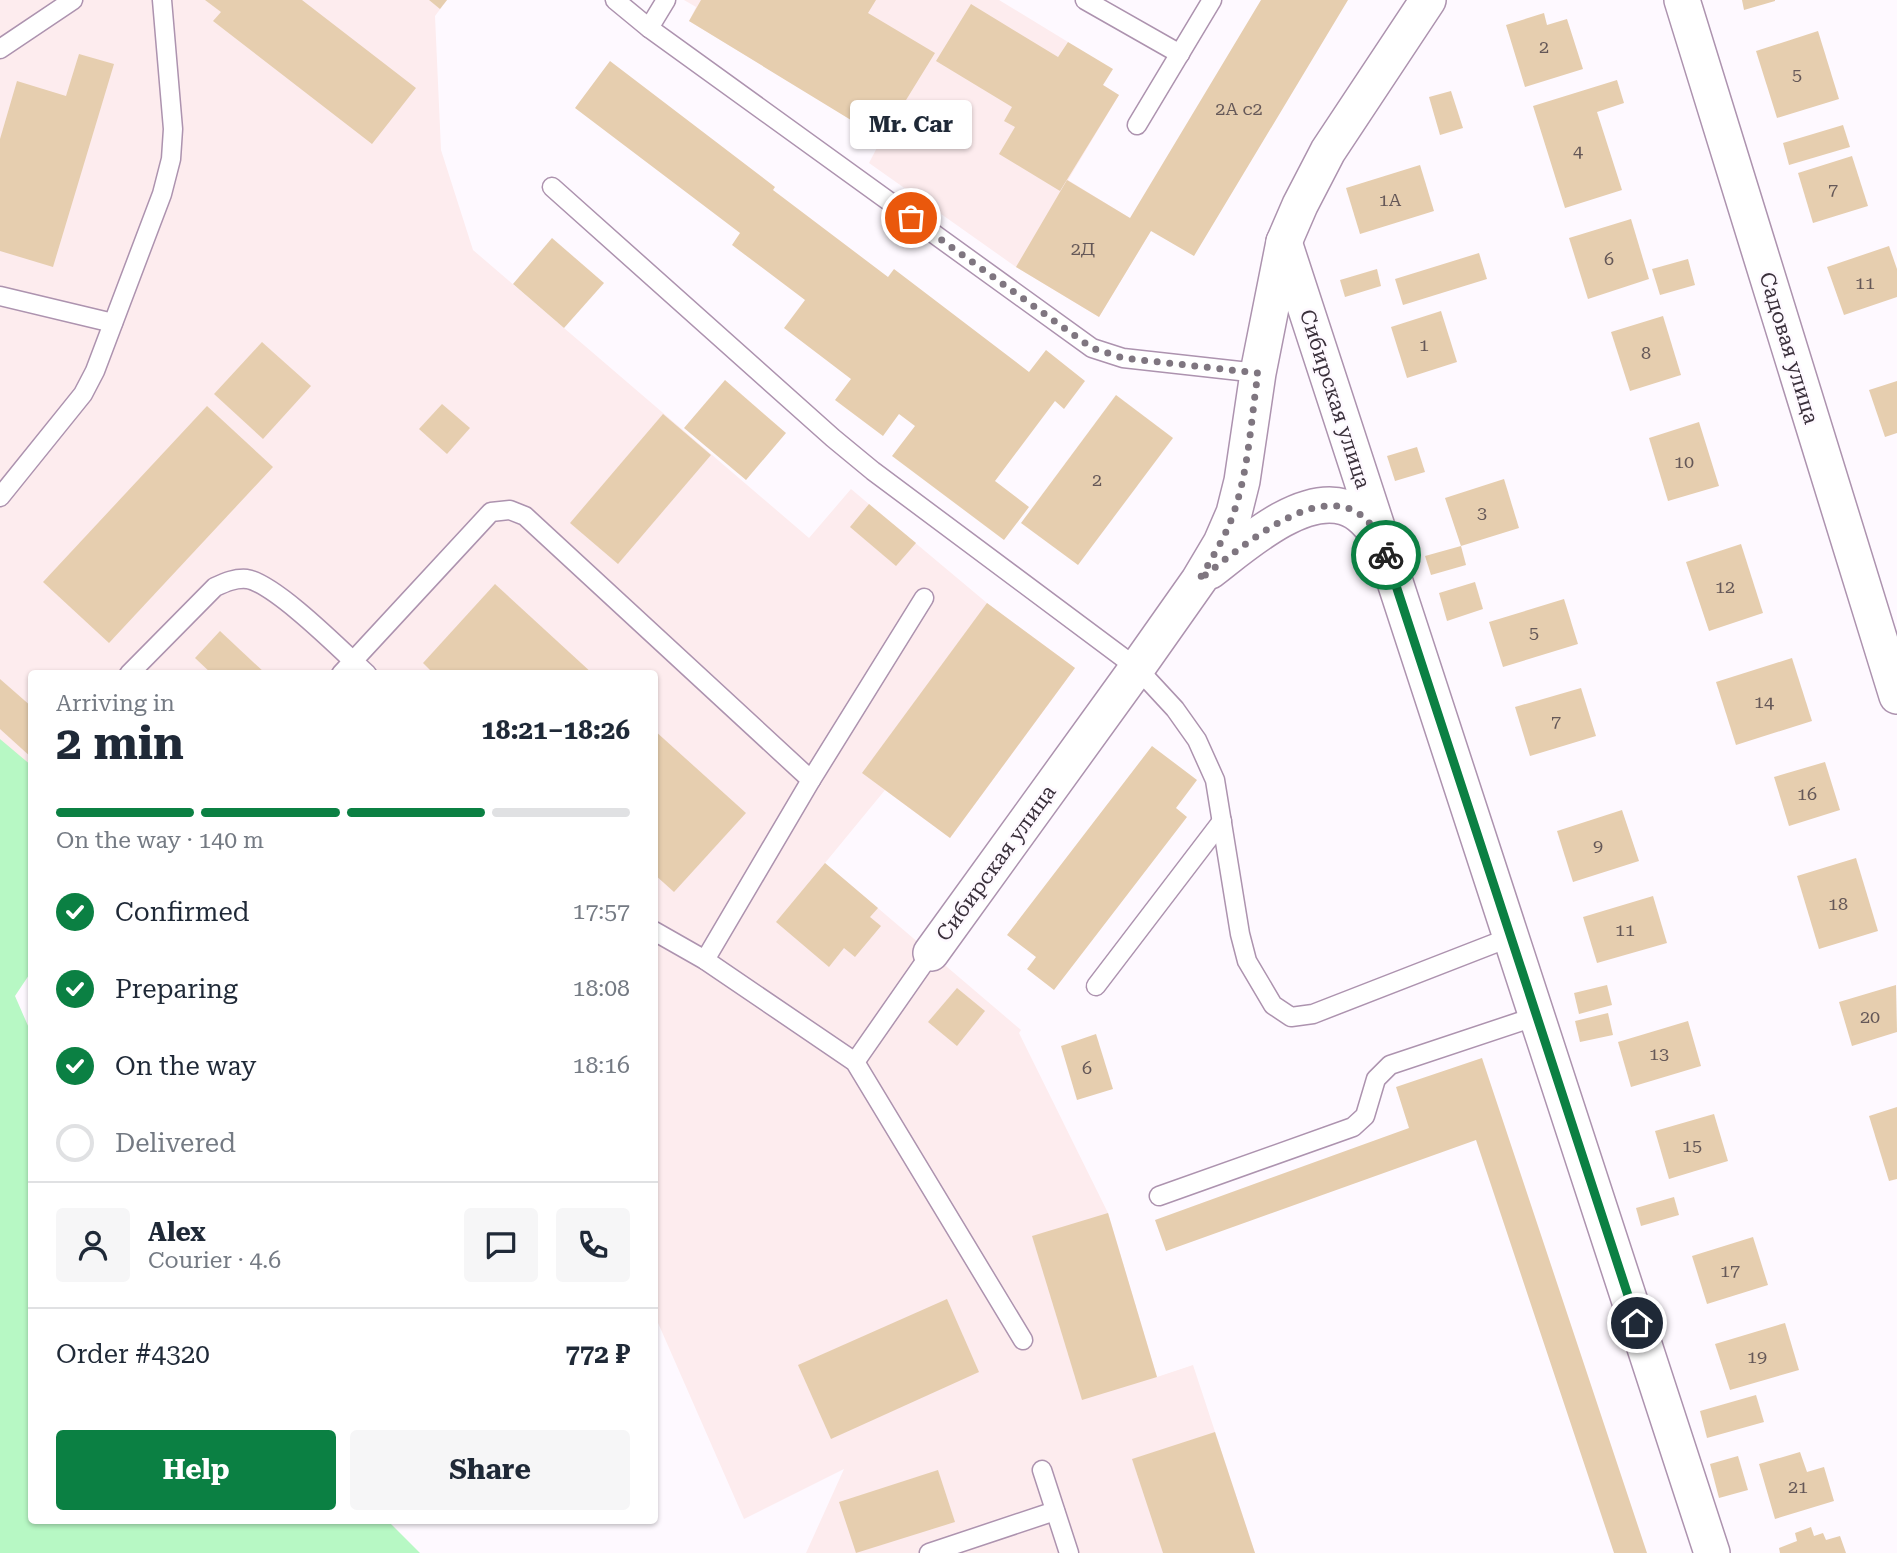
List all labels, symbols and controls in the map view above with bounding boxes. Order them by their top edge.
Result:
house number: 2 [1539,36,1549,57]
house number: 5 [1792,64,1802,85]
house number: 2А с2 [1215,98,1263,119]
callout: Mr. Car [850,99,972,148]
text: Mr. Car [869,111,953,138]
house number: 4 [1573,140,1583,161]
house number: 7 [1828,179,1838,200]
pin [881,188,941,248]
house number: 1А [1379,189,1402,210]
icon: bag [892,199,930,237]
house number: 2Д [1071,238,1095,259]
house number: 6 [1604,248,1614,269]
street label: Садовая улица [1755,269,1824,427]
house number: 11 [1855,272,1875,293]
street label: Сибирская улица [1295,306,1375,492]
house number: 1 [1419,334,1429,355]
house number: 8 [1641,342,1651,363]
house number: 10 [1674,451,1694,472]
house number: 2 [1092,469,1102,490]
house number: 3 [1477,502,1487,523]
courier [1351,520,1421,590]
icon: bike [1367,536,1405,574]
house number: 12 [1715,576,1735,597]
house number: 5 [1529,622,1539,643]
text: Arriving in [56,690,175,717]
house number: 14 [1754,691,1774,712]
house number: 7 [1551,711,1561,732]
text: 18:21–18:26 [481,715,630,745]
text: 2 min [56,716,184,770]
street label: Сибирская улица [931,780,1061,946]
house number: 16 [1797,783,1817,804]
text: On the way · 140 m [56,827,264,854]
house number: 9 [1593,835,1603,856]
icon: check [56,893,94,931]
house number: 18 [1828,893,1848,914]
text: Confirmed [115,897,250,927]
text: 17:57 [573,898,630,925]
house number: 11 [1615,919,1635,940]
icon: check [56,970,94,1008]
text: Preparing [115,974,238,1004]
text: 18:08 [573,975,630,1002]
house number: 20 [1860,1006,1880,1027]
house number: 13 [1649,1043,1669,1064]
icon: check [56,1047,94,1085]
text: On the way [115,1051,256,1081]
text: 18:16 [573,1052,630,1079]
house number: 6 [1082,1057,1092,1078]
text: Delivered [115,1128,236,1158]
house number: 15 [1682,1135,1702,1156]
button: person [56,1208,130,1282]
button: chat [464,1208,538,1282]
button: phone [556,1208,630,1282]
text: Alex [148,1217,206,1247]
text: Courier · 4.6 [148,1247,281,1274]
house number: 17 [1720,1260,1740,1281]
pin [1607,1293,1667,1353]
icon: home [1618,1304,1656,1342]
text: Order #4320 [56,1339,210,1369]
text: 772 ₽ [565,1339,630,1369]
house number: 19 [1747,1346,1767,1367]
button: Help [56,1430,336,1510]
button: Share [350,1430,630,1510]
house number: 21 [1788,1476,1808,1497]

